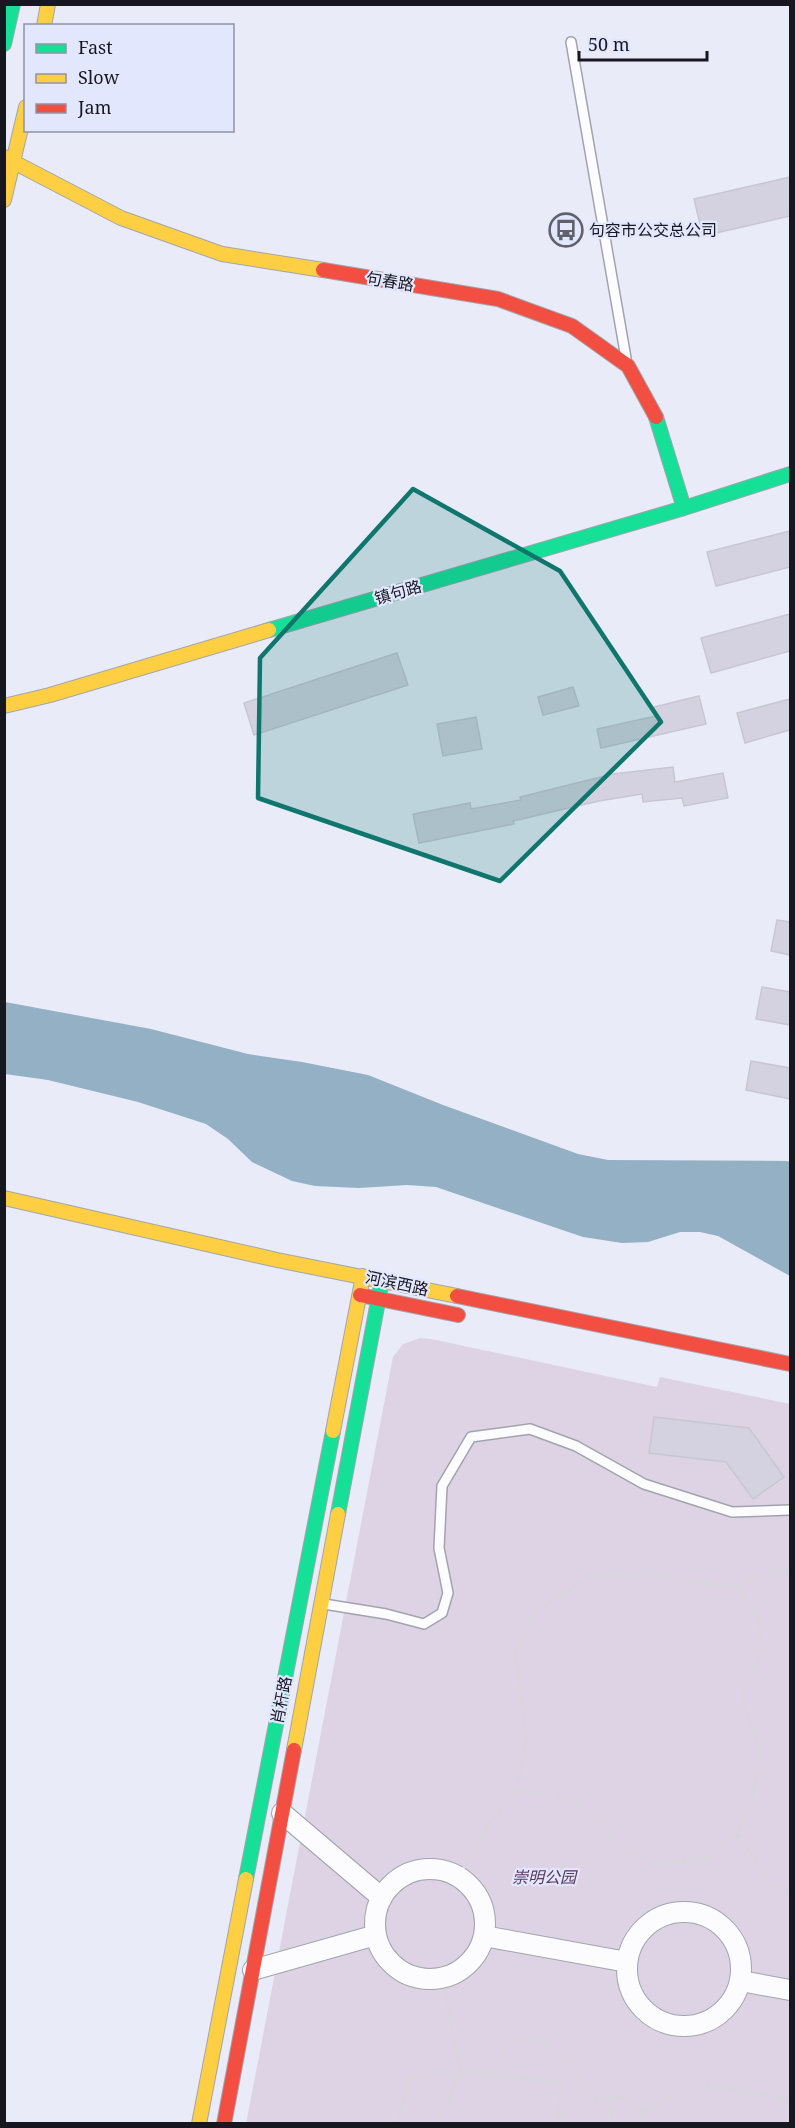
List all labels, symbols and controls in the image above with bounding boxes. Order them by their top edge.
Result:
legend [24,24,234,132]
scale bar [579,24,706,62]
text: 50 m [588,32,630,56]
text: Fast [78,35,113,59]
text: Slow [78,65,120,89]
text: Jam [77,95,112,119]
bus stop icon: 句容市公交总公司 [548,212,584,248]
place label: 句容市公交总公司 [589,219,717,241]
street label: 句春路 [365,266,415,296]
street label: 镇句路 [372,575,424,609]
street label: 河滨西路 [363,1266,431,1300]
street label: 肖杆路 [266,1674,296,1726]
park label: 崇明公园 [512,1866,578,1888]

